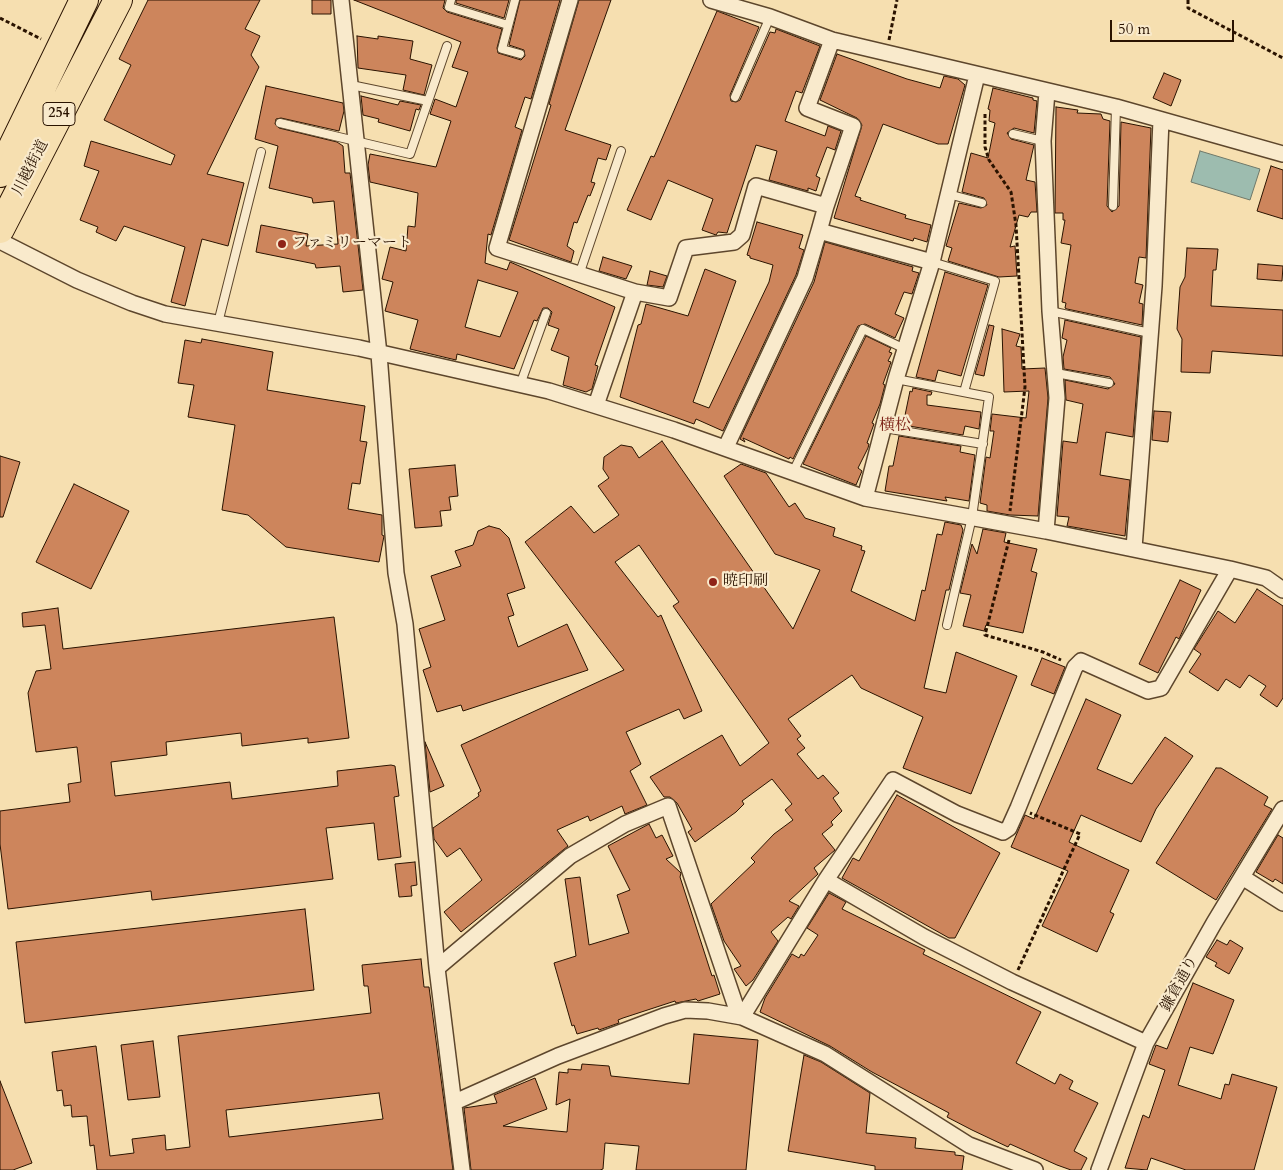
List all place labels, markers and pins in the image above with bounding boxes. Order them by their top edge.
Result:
place label: ファミリーマート [292,235,412,253]
marker: ファミリーマート [276,238,288,250]
place label: 暁印刷 [723,573,768,591]
marker: 暁印刷 [707,576,719,588]

